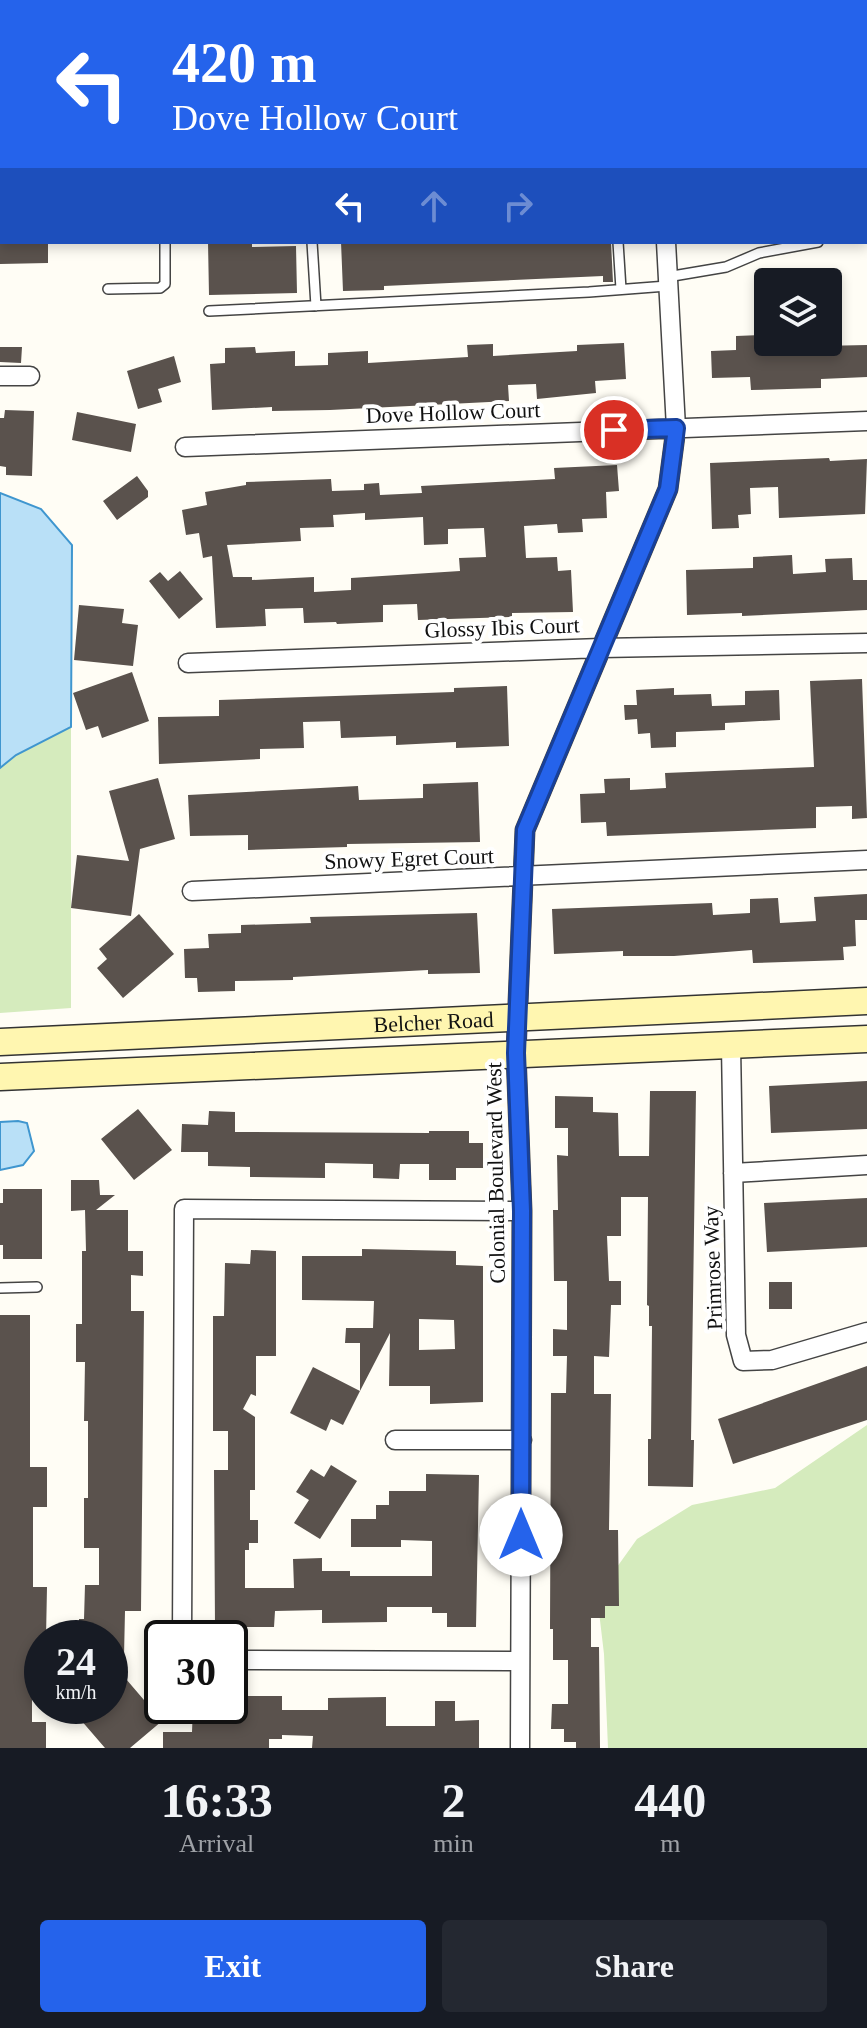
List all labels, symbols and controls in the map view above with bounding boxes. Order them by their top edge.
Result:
icon: left [40,32,144,136]
text: 420 m [172,32,317,94]
text: Dove Hollow Court [172,98,458,138]
icon: left [328,184,372,228]
icon: ahead [412,184,456,228]
icon: right [496,184,540,228]
map controls [754,268,842,356]
button: layers [754,268,842,356]
pin [580,396,648,464]
street label: Dove Hollow Court [365,397,541,428]
icon: arrive [592,408,636,452]
street label: Glossy Ibis Court [424,612,580,643]
street label: Snowy Egret Court [324,843,494,874]
street label: Belcher Road [373,1007,494,1037]
street label: Colonial Boulevard West [481,1062,510,1284]
street label: Primrose Way [698,1205,727,1331]
position arrow [479,1493,563,1577]
speed limit sign: 30 [144,1620,248,1724]
text: 24 [56,1639,96,1684]
text: km/h [55,1681,97,1703]
text: 16:33 [161,1774,273,1827]
text: 2 [441,1774,465,1827]
text: 440 [634,1774,706,1827]
text: Arrival [179,1829,254,1858]
text: min [433,1829,474,1858]
text: m [660,1829,680,1858]
button: Exit [40,1920,426,2012]
button: Share [442,1920,827,2012]

